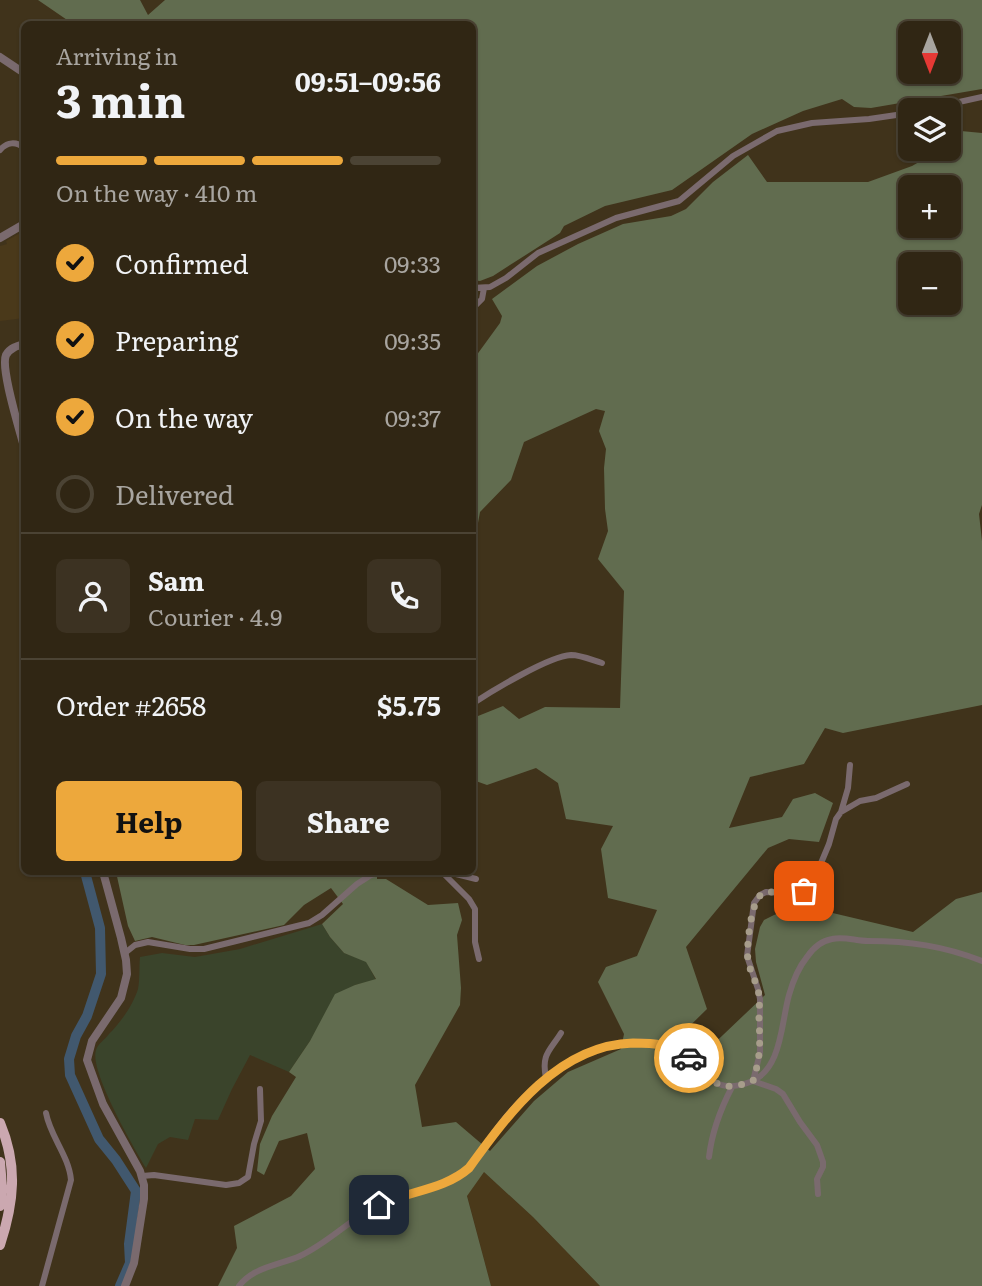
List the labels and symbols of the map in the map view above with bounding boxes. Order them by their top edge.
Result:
north arrow [898,21,961,84]
pin [774,861,834,921]
courier [654,1023,724,1093]
pin [349,1175,409,1235]

